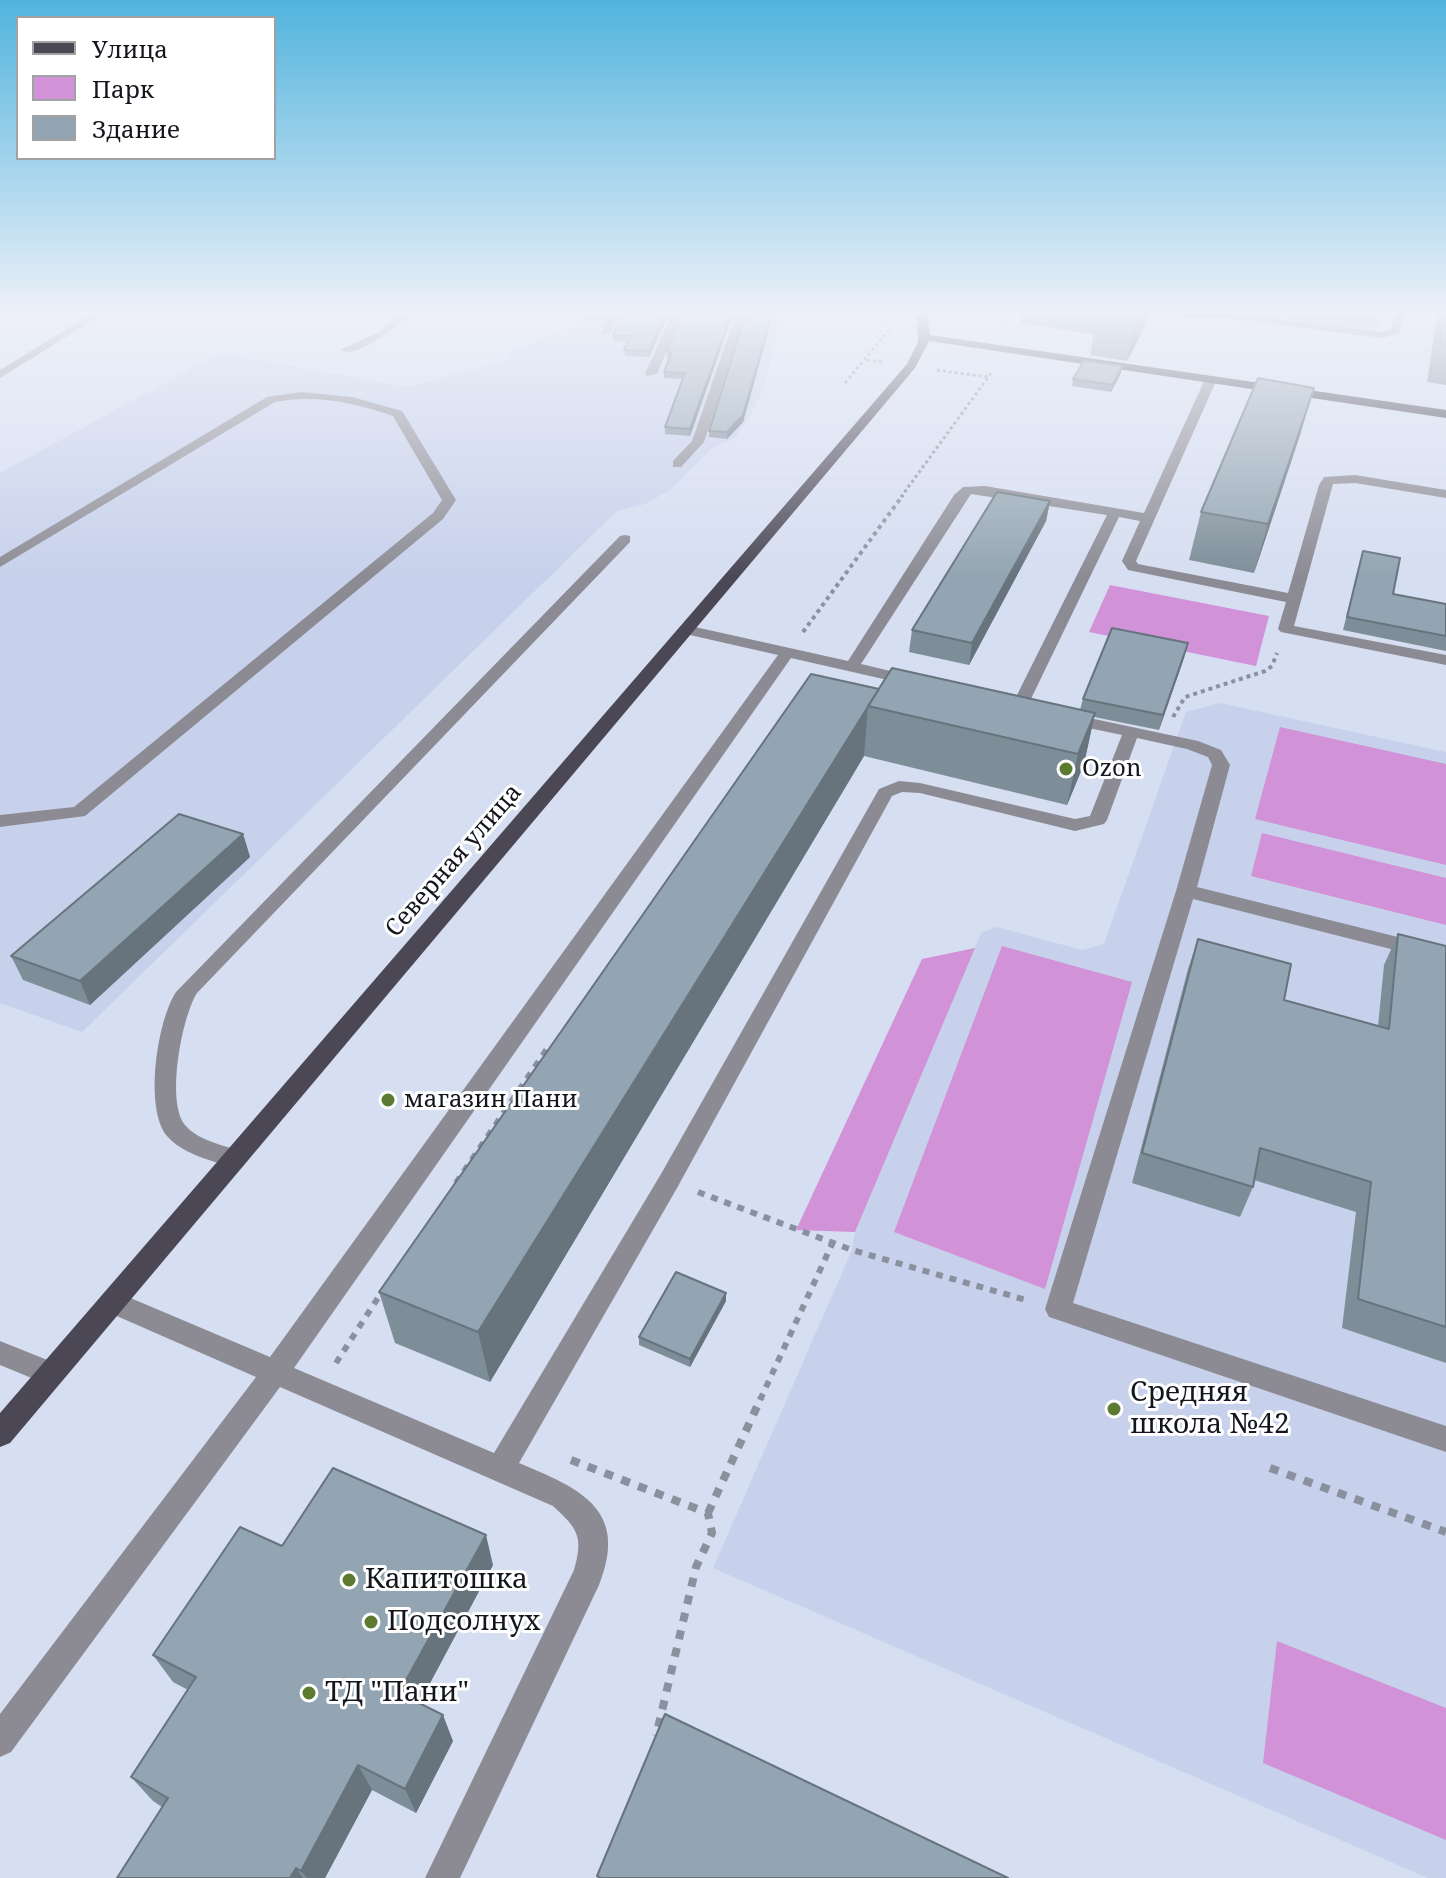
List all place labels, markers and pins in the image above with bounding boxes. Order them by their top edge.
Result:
place label: Ozon [1082,755,1141,783]
marker: Ozon [1057,760,1075,778]
place label: магазин Пани [404,1086,577,1114]
marker: магазин Пани [379,1091,397,1109]
place label: Средняя школа №42 [1130,1376,1290,1442]
marker: Средняя школа №42 [1105,1400,1123,1418]
place label: Капитошка [365,1563,528,1597]
marker: Капитошка [340,1571,358,1589]
place label: Подсолнух [387,1605,541,1639]
marker: Подсолнух [362,1613,380,1631]
place label: ТД "Пани" [325,1676,469,1710]
marker: ТД "Пани" [300,1684,318,1702]

